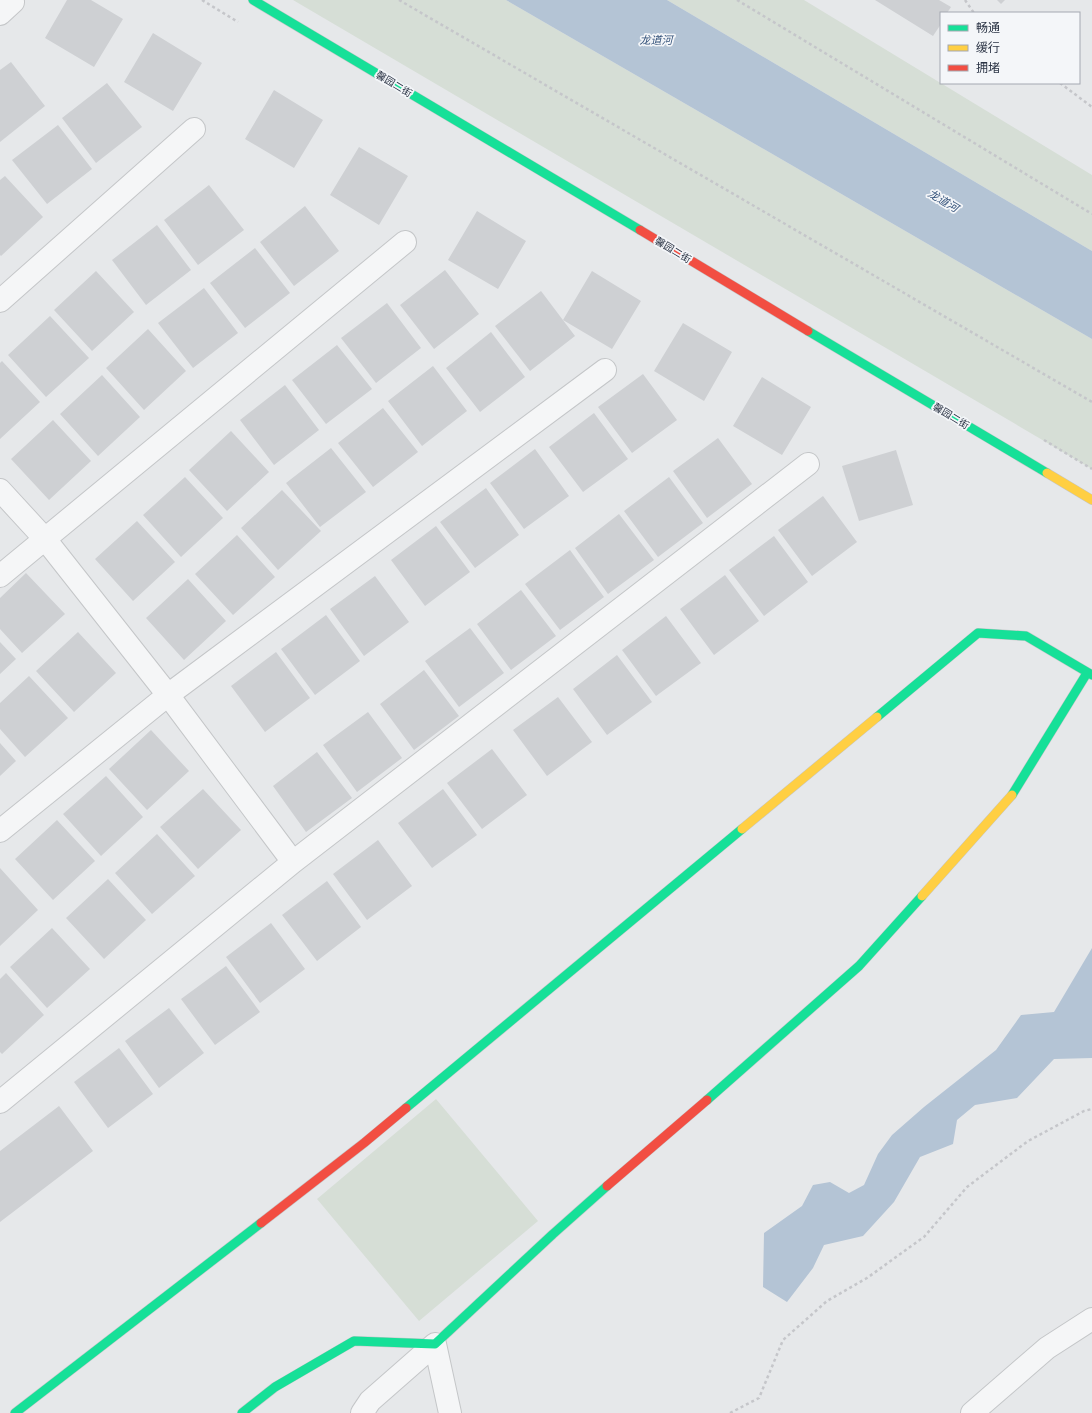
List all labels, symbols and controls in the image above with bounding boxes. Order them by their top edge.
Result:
legend [940,12,1080,84]
text: 畅通 [976,21,1000,35]
water label: 龙道河 [640,34,674,47]
text: 缓行 [976,41,1000,55]
text: 拥堵 [976,61,1000,75]
street label: 馨园二街 [374,69,414,99]
water label: 龙道河 [926,187,962,216]
street label: 馨园二街 [653,235,693,265]
street label: 馨园二街 [931,401,971,431]

